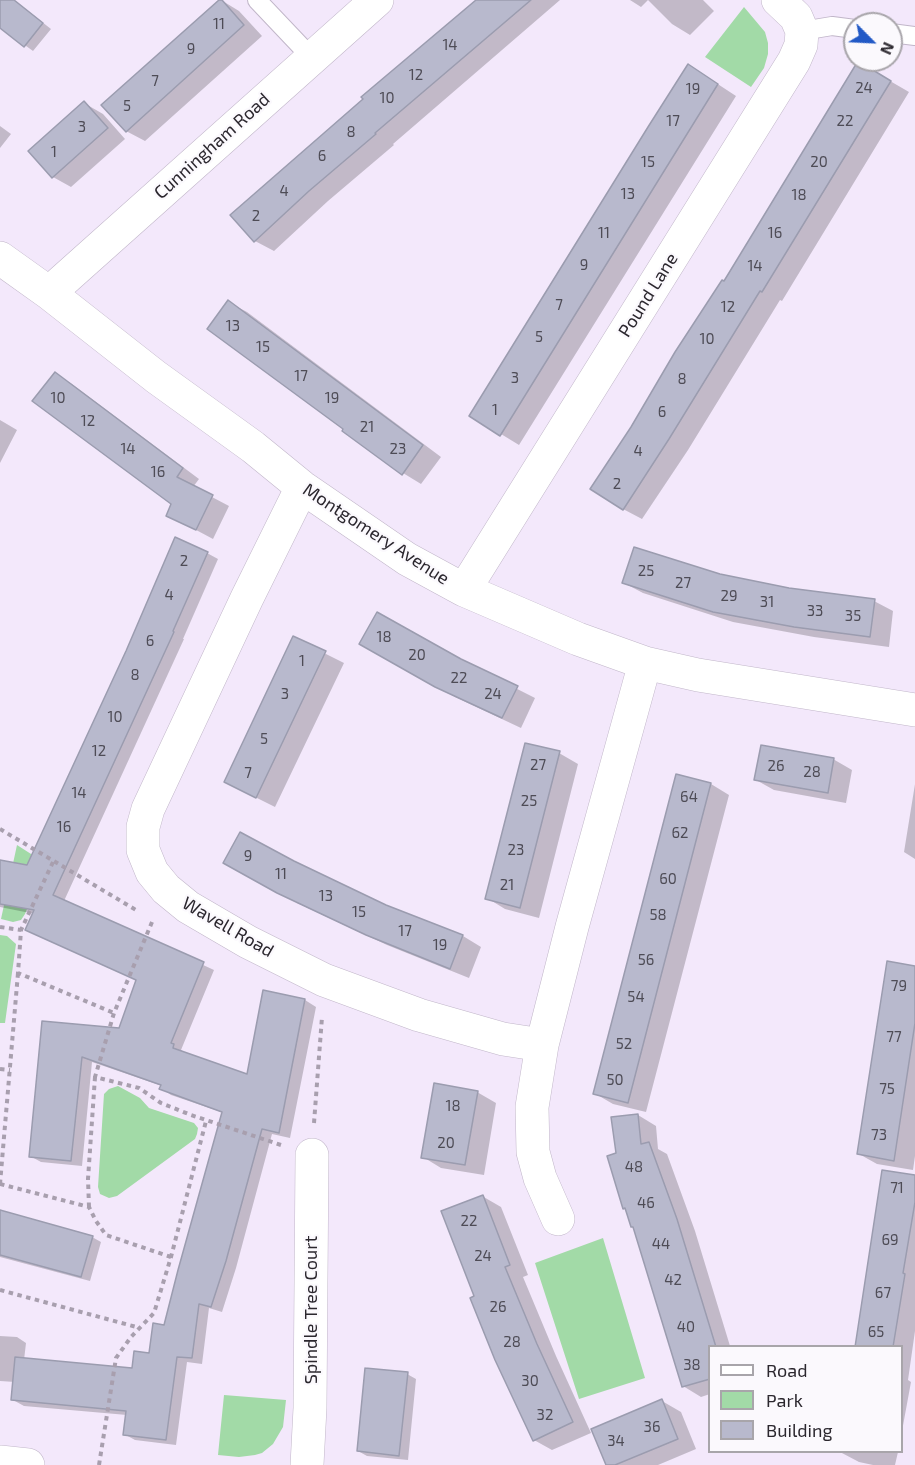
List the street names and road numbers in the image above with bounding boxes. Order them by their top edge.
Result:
street label: Cunningham Road [150,88,274,204]
street label: Pound Lane [614,249,682,341]
street label: Montgomery Avenue [299,479,453,589]
street label: Wavell Road [178,892,278,962]
street label: Spindle Tree Court [300,1236,322,1384]

